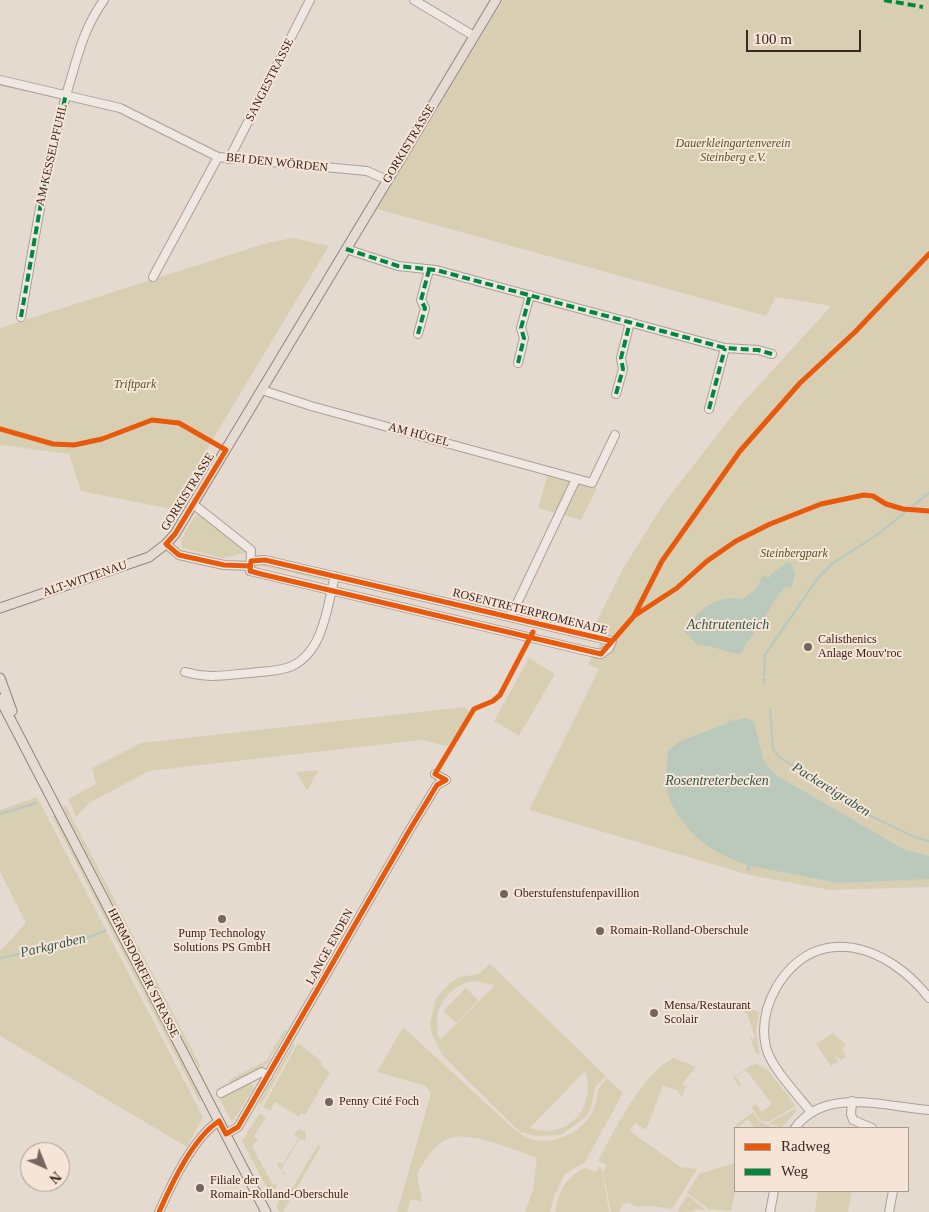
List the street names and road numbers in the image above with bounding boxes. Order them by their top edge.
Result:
street label: SANGESTRASSE [243,36,297,124]
street label: GORKISTRASSE [380,102,438,186]
street label: AM KESSELPFUHL [33,103,71,207]
street label: BEI DEN WÖRDEN [225,150,329,176]
street label: AM HÜGEL [387,420,451,450]
street label: GORKISTRASSE [158,450,218,534]
street label: ALT-WITTENAU [41,558,129,600]
street label: ROSENTRETERPROMENADE [451,586,609,638]
street label: HERMSDORFER STRASSE [104,906,182,1040]
street label: LANGE ENDEN [303,907,357,987]

